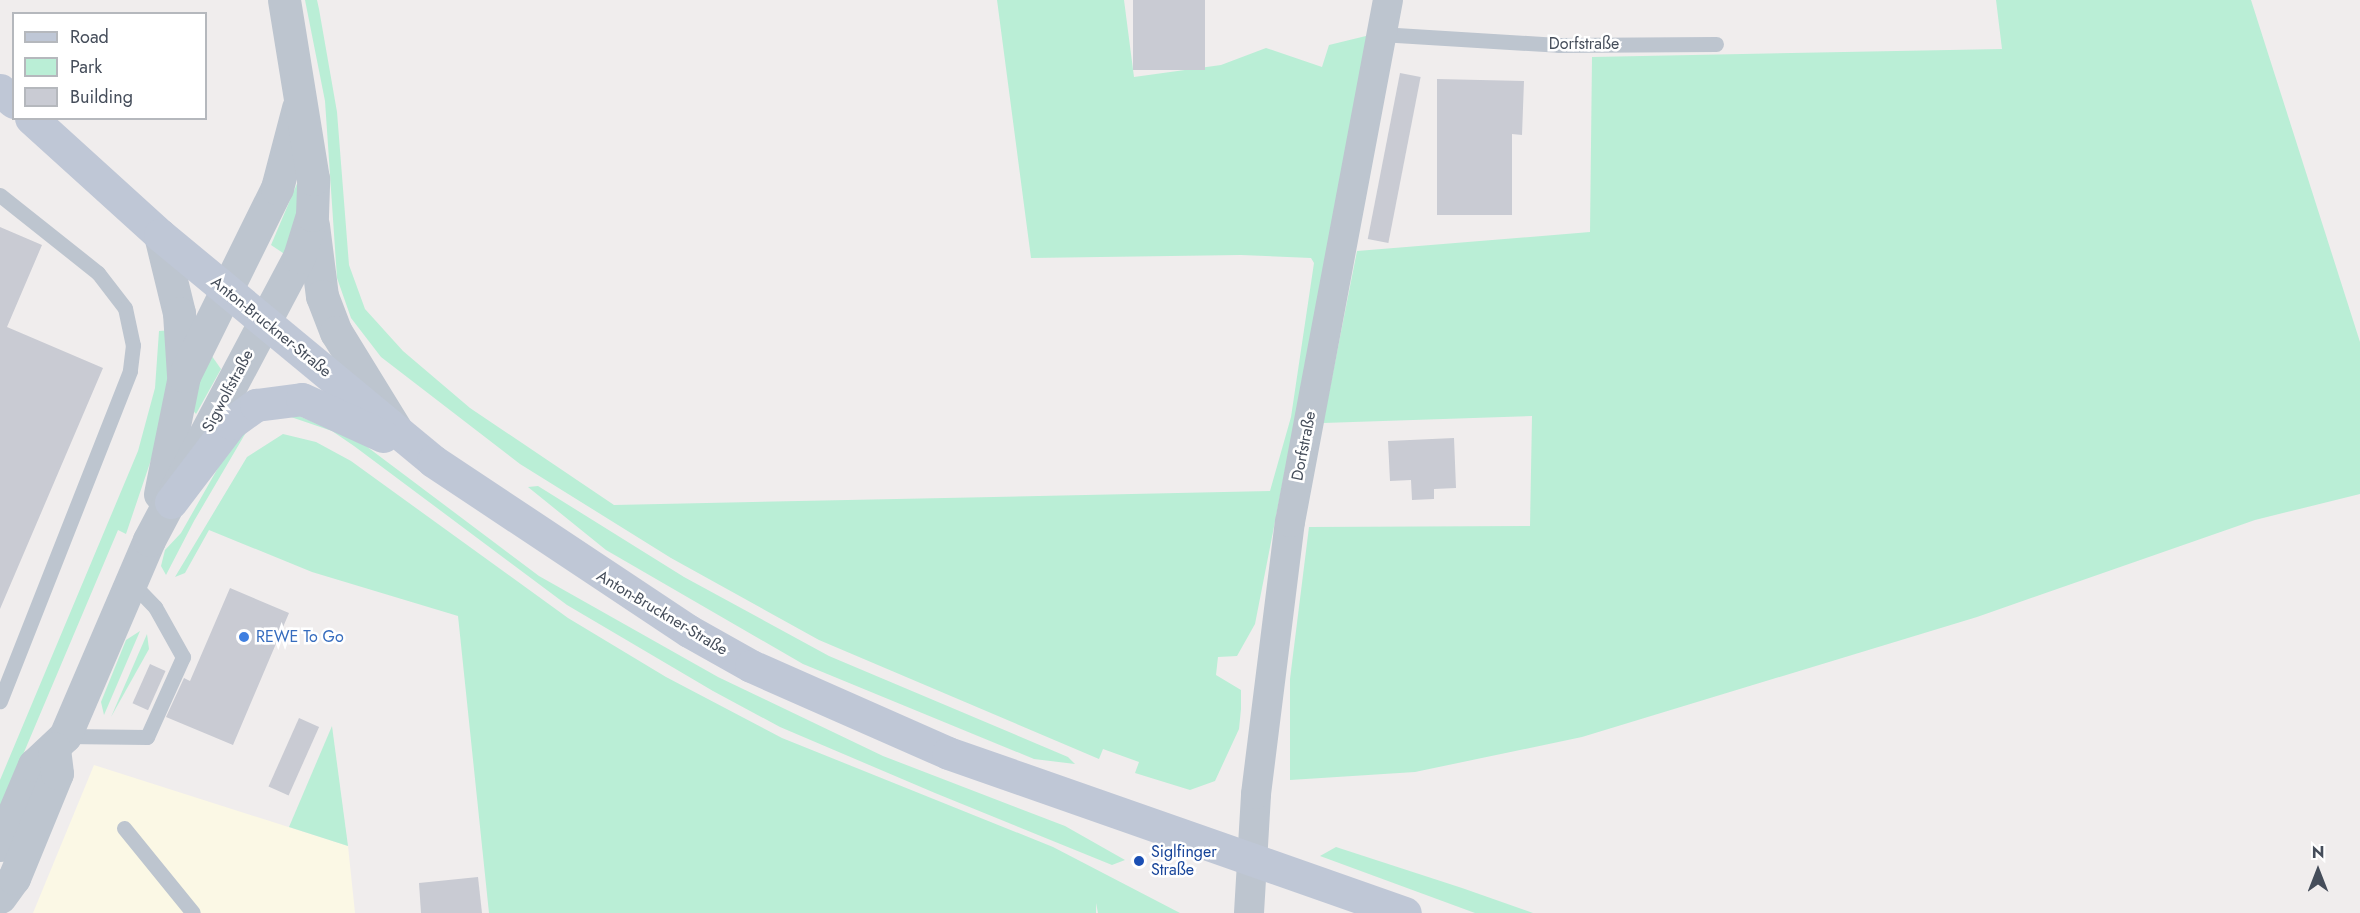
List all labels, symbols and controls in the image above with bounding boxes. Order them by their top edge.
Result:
legend [12,12,207,120]
text: Road [70,24,109,50]
street label: Dorfstraße [1549,34,1619,54]
text: Park [70,54,102,80]
text: Building [70,84,133,110]
street label: Anton-Bruckner-Straße [207,273,335,381]
street label: Sigwolfstraße [198,347,258,435]
street label: Dorfstraße [1288,410,1320,482]
street label: Anton-Bruckner-Straße [593,566,731,660]
place label: REWE To Go [256,627,344,647]
marker: REWE To Go [237,630,251,644]
north arrow [2288,841,2348,901]
text: N [2312,841,2324,864]
place label: Siglfinger Straße [1151,842,1217,880]
marker: Siglfinger Straße [1132,854,1146,868]

